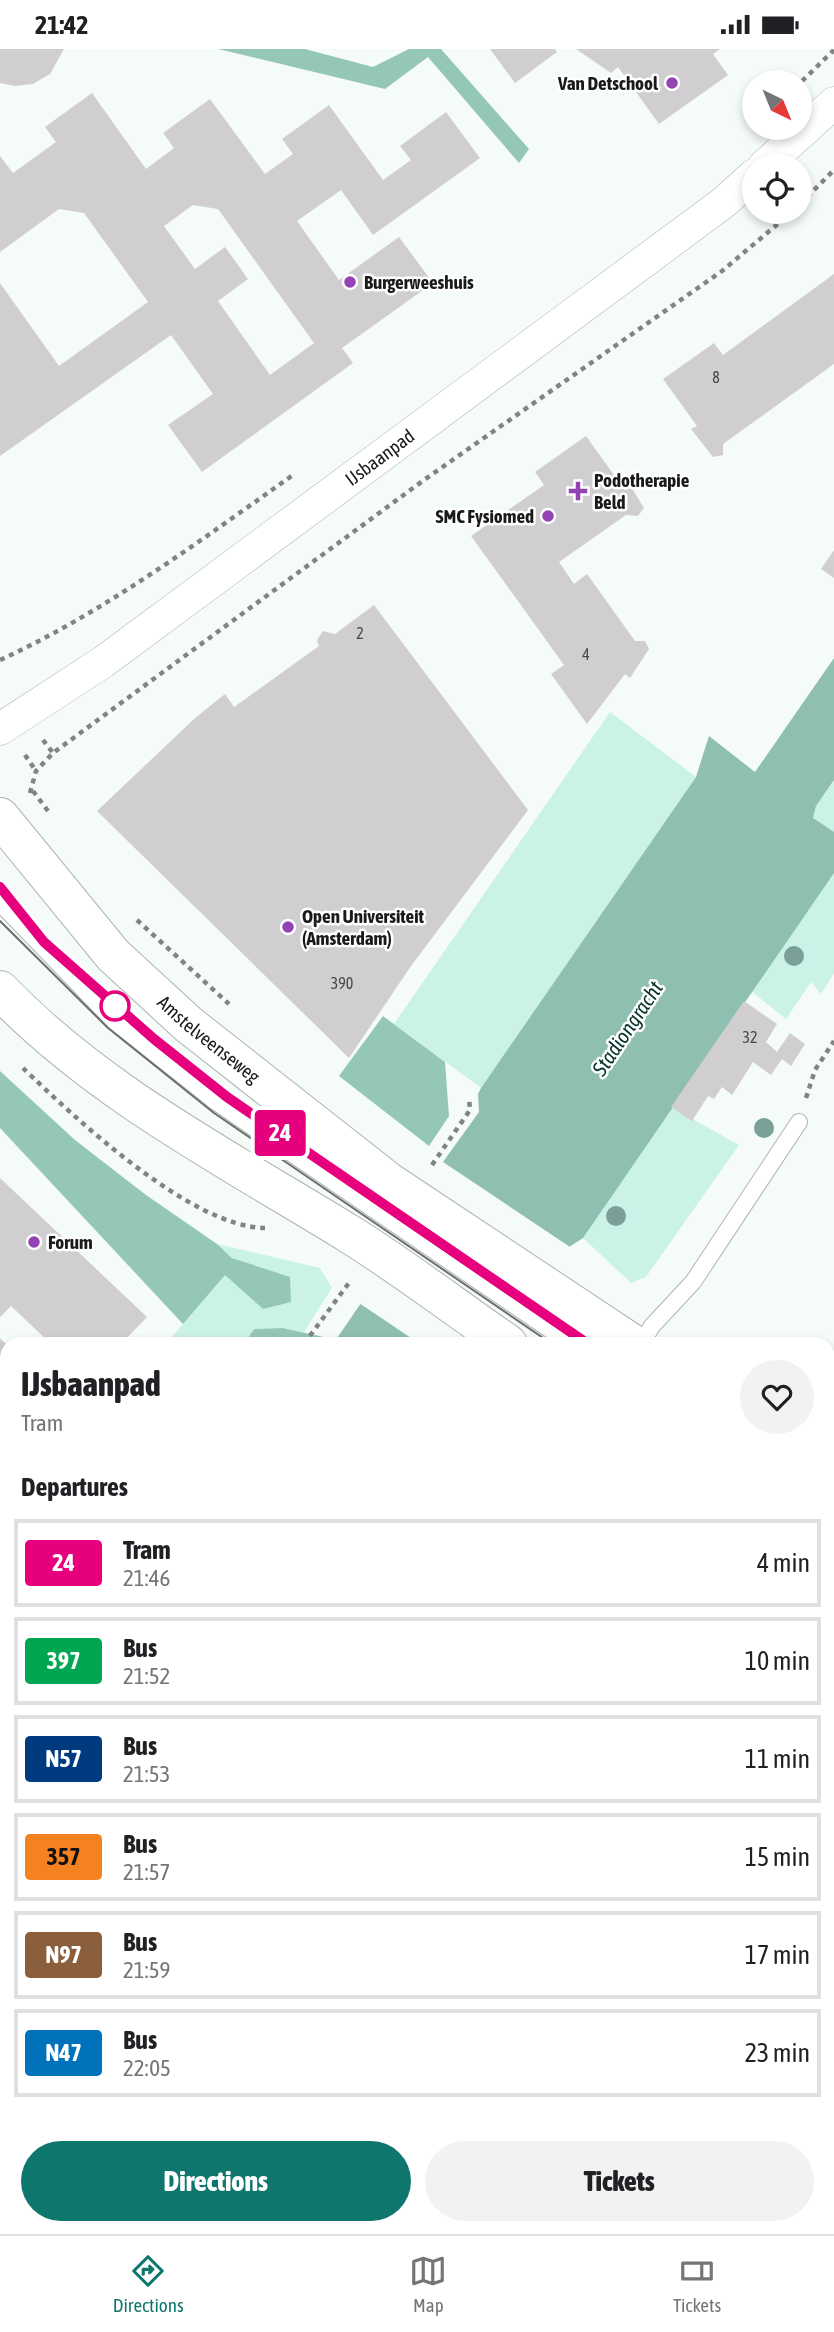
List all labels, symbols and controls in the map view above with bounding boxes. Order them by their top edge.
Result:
text: 21:42 [35,10,89,40]
north arrow [742,70,812,140]
map controls [742,70,812,224]
place label: Van Detschool [557,72,659,94]
marker: Van Detschool [664,75,680,91]
button: locate [742,154,812,224]
place label: Burgerweeshuis [364,271,474,293]
marker: Burgerweeshuis [342,274,358,290]
house number: 8 [712,368,720,386]
street label: IJsbaanpad [341,424,418,490]
place label: Podotherapie Beld [594,469,690,513]
marker: Podotherapie Beld [568,481,588,501]
place label: SMC Fysiomed [435,505,534,527]
marker: SMC Fysiomed [540,508,556,524]
house number: 2 [356,624,364,642]
house number: 4 [582,645,590,663]
place label: Open Universiteit (Amsterdam) [302,905,425,949]
marker: Open Universiteit (Amsterdam) [280,919,296,935]
house number: 390 [331,974,353,992]
water label: Stadiongracht [586,976,667,1081]
unlabelled marker [100,991,130,1021]
street label: Amstelveenseweg [153,991,265,1088]
house number: 32 [742,1028,758,1046]
line badge: 24 [248,1110,312,1156]
text: 24 [269,1119,291,1146]
place label: Forum [48,1231,93,1253]
marker: Forum [26,1234,42,1250]
button: heart [740,1360,814,1434]
text: IJsbaanpad [21,1365,161,1403]
text: Tram [21,1410,63,1436]
text: Departures [21,1472,128,1502]
text: Tram [123,1535,171,1565]
text: 4 min [757,1548,810,1578]
text: 24 [52,1549,75,1576]
text: 21:46 [123,1565,170,1591]
text: Bus [123,1633,157,1663]
text: 10 min [745,1646,810,1676]
text: 397 [47,1647,80,1674]
text: 21:52 [123,1663,170,1689]
text: Bus [123,1731,157,1761]
text: 11 min [745,1744,810,1774]
text: N57 [45,1745,82,1772]
text: 21:53 [123,1761,170,1787]
text: Bus [123,1829,157,1859]
text: 15 min [745,1842,810,1872]
text: 357 [47,1843,80,1870]
text: 21:57 [123,1859,170,1885]
text: Bus [123,1927,157,1957]
text: 17 min [745,1940,810,1970]
text: N97 [45,1941,82,1968]
text: 21:59 [123,1957,170,1983]
text: Bus [123,2025,157,2055]
text: 23 min [745,2038,810,2068]
text: N47 [45,2039,82,2066]
text: 22:05 [123,2055,171,2081]
button: Directions [21,2141,411,2221]
button: Tickets [425,2141,814,2221]
tab: Directions [113,2252,184,2316]
tab: Map [409,2252,447,2316]
tab: Tickets [673,2252,721,2316]

